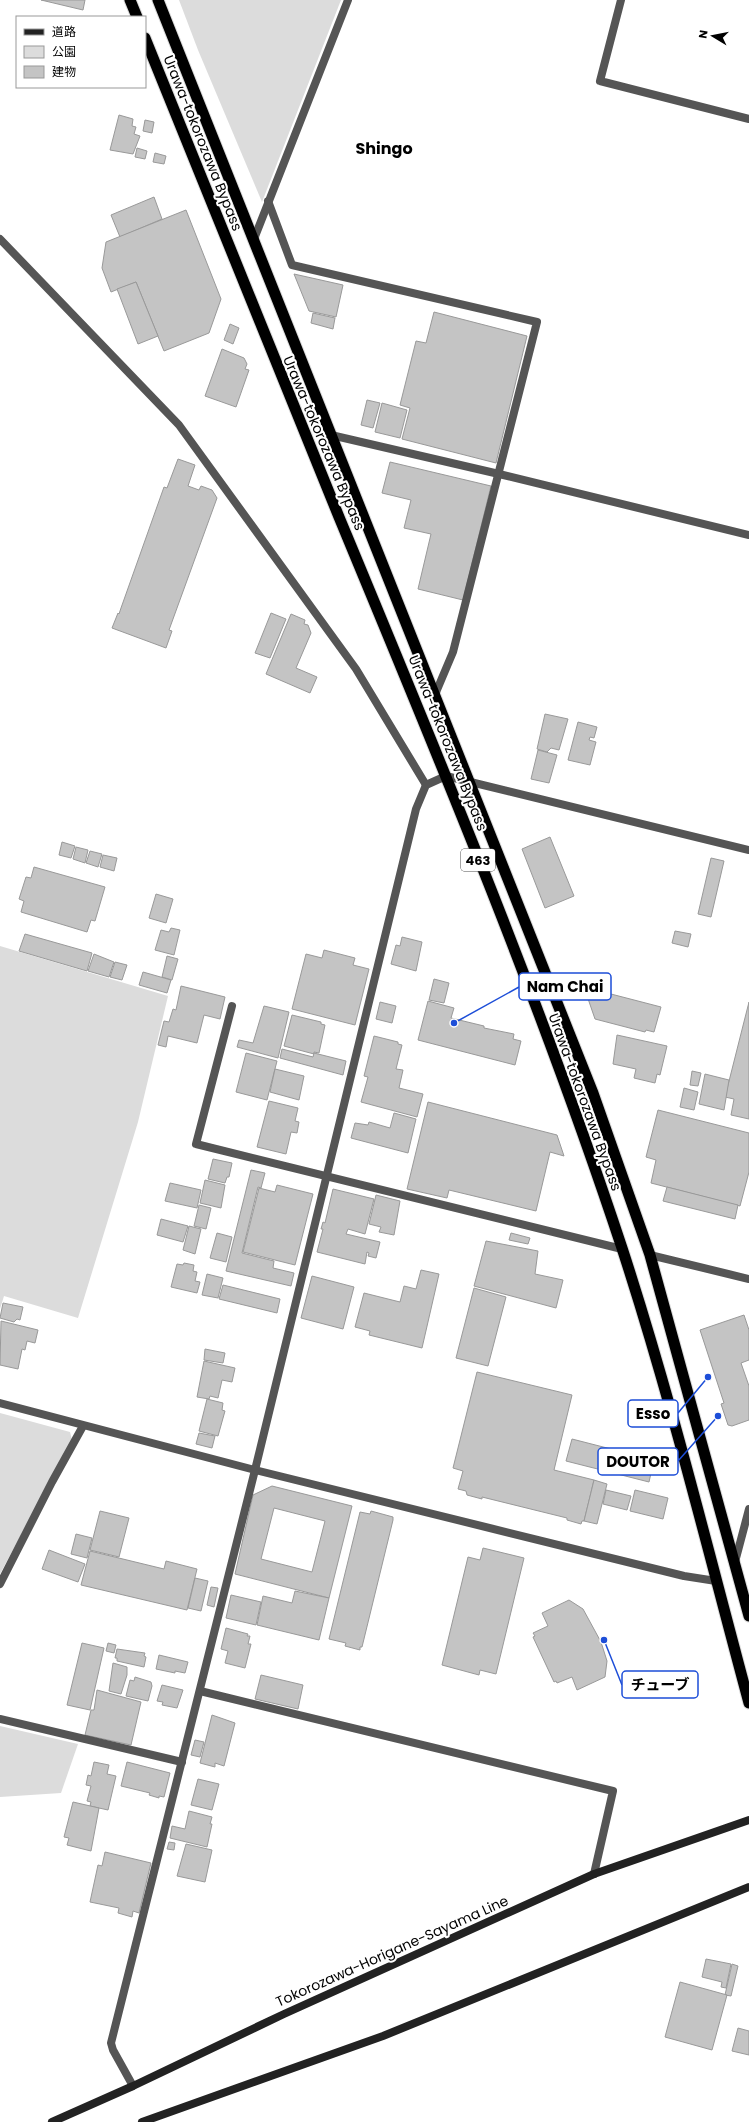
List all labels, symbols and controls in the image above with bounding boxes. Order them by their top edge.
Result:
legend [16,16,146,88]
north arrow [693,16,733,56]
text: 道路 [52,23,76,40]
text: N [695,29,712,40]
text: 公園 [52,43,76,60]
street label: Urawa-tokorozawa Bypass [159,52,247,234]
text: 建物 [52,63,76,80]
district label: Shingo [355,137,413,160]
street label: Urawa-tokorozawa Bypass [278,353,370,533]
street label: Urawa-tokorozawa Bypass [404,652,492,834]
road number: 463 [461,849,495,871]
callout: Nam Chai [519,973,611,1000]
text: Nam Chai [527,976,603,997]
street label: Urawa-tokorozawa Bypass [543,1010,627,1194]
callout: Esso [628,1400,678,1427]
text: Esso [636,1403,671,1424]
callout: DOUTOR [598,1448,678,1475]
text: DOUTOR [606,1451,670,1472]
callout: チューブ [622,1671,698,1698]
text: チューブ [630,1674,690,1695]
street label: Tokorozawa-Horigane-Sayama Line [272,1890,512,2012]

